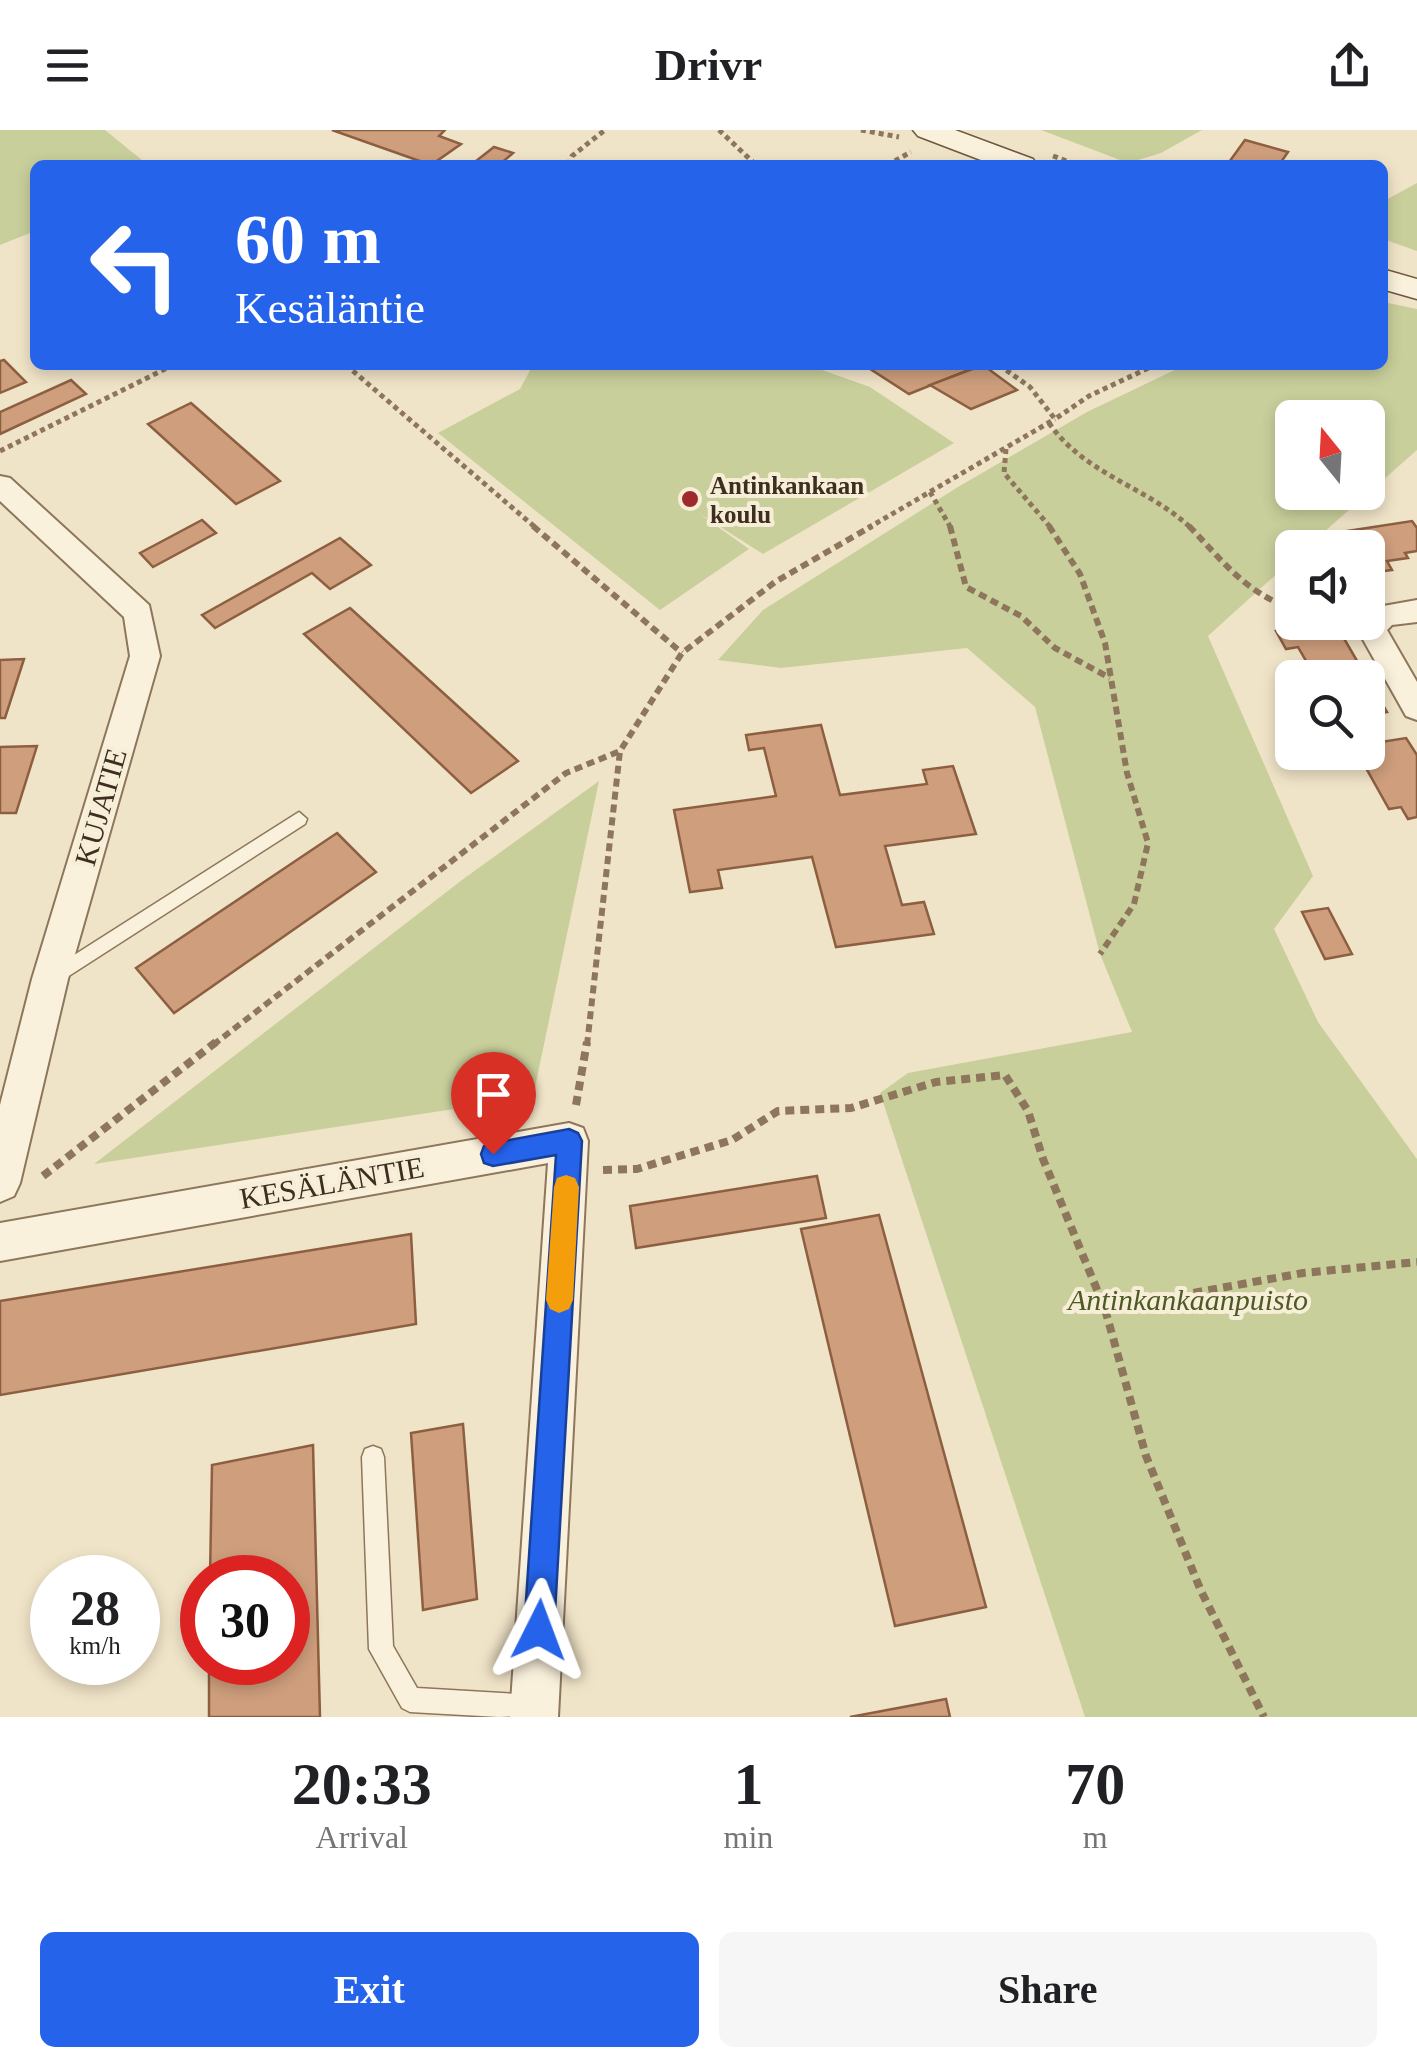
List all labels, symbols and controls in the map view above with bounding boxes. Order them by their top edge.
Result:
icon: menu [40,38,95,93]
icon: share [1322,38,1377,93]
text: Drivr [655,40,762,90]
icon: left [70,200,200,330]
text: 60 m [235,201,381,278]
text: Kesäläntie [235,283,425,333]
north arrow [1275,400,1385,510]
map controls [1275,400,1385,770]
place label: Antinkankaan koulu [710,472,864,528]
marker: Antinkankaan koulu [679,488,701,510]
button: sound [1275,530,1385,640]
button: search [1275,660,1385,770]
street label: KUJATIE [68,745,133,869]
pin [451,1052,536,1155]
icon: arrive [466,1067,521,1122]
street label: KESÄLÄNTIE [237,1150,427,1215]
park label: Antinkankaanpuisto [1066,1283,1308,1316]
speed limit sign: 30 [180,1555,310,1685]
position arrow [487,1578,591,1682]
text: 28 [70,1580,120,1636]
text: km/h [69,1632,121,1659]
text: 20:33 [292,1751,432,1817]
text: 1 [733,1751,763,1817]
text: 70 [1065,1751,1125,1817]
text: Arrival [316,1819,408,1855]
text: min [724,1819,773,1855]
text: m [1083,1819,1108,1855]
button: Exit [40,1932,699,2047]
button: Share [719,1932,1377,2047]

